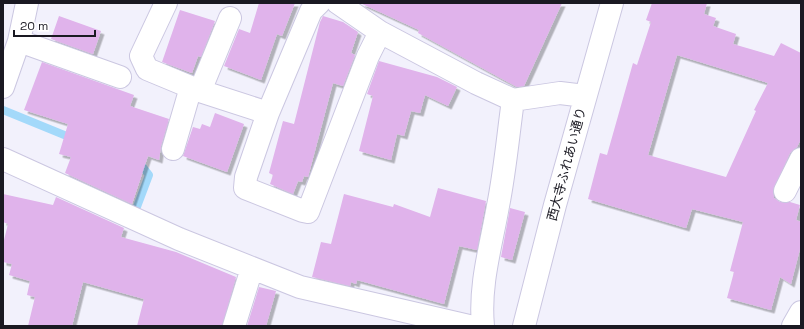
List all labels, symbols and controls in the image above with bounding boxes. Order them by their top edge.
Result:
scale bar [14,12,95,38]
text: 20 m [20,18,48,34]
street label: 西大寺ふれあい通り [543,105,590,223]

